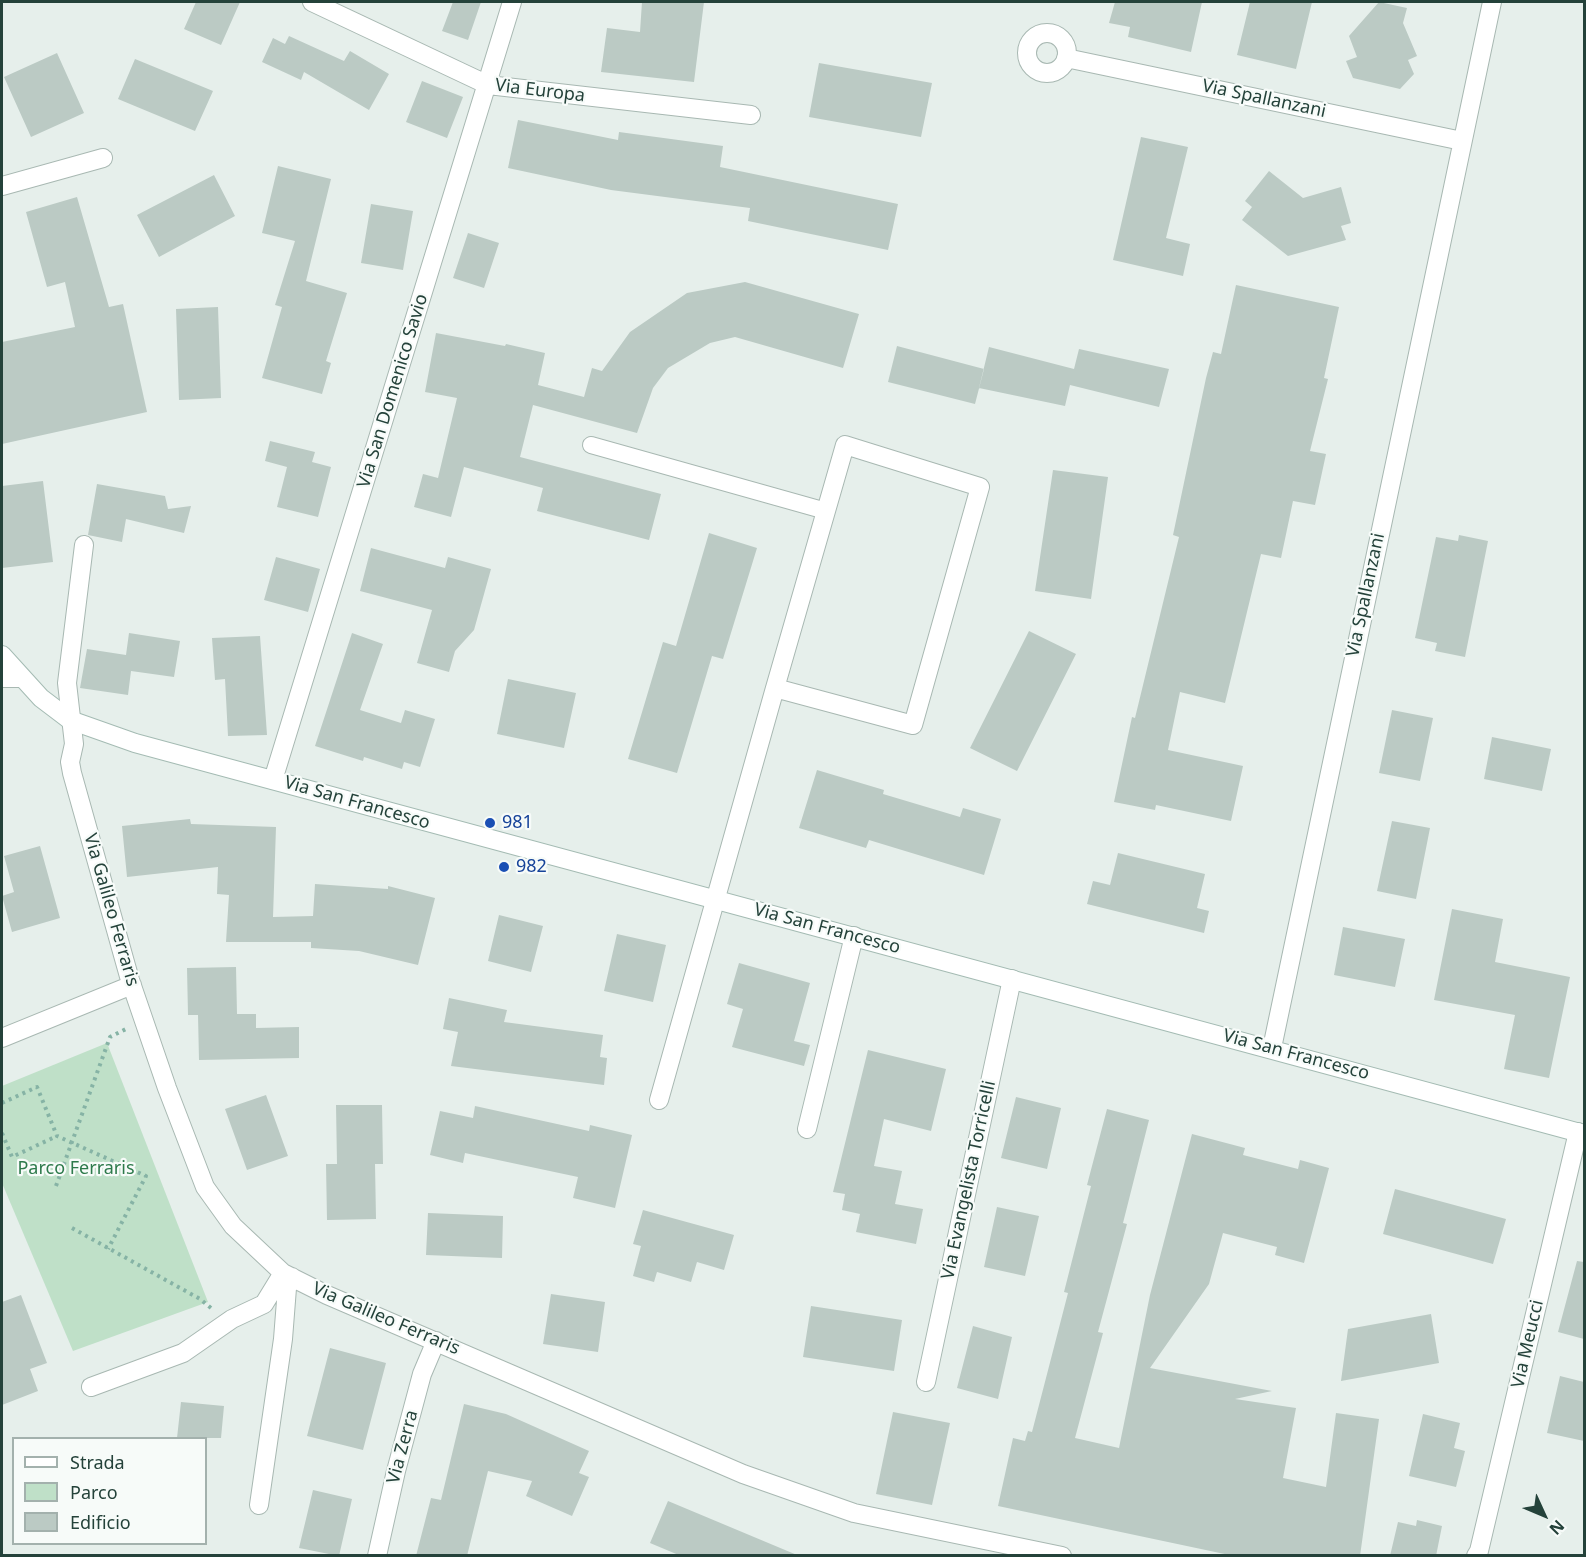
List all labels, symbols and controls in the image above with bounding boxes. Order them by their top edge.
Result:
street label: Via Europa [494,75,586,107]
street label: Via Spallanzani [1200,75,1328,123]
street label: Via San Domenico Savio [353,291,433,491]
street label: Via Spallanzani [1342,531,1390,659]
street label: Via San Francesco [282,772,432,834]
place label: 981 [502,812,533,834]
marker: 981 [483,816,497,830]
street label: Via Galileo Ferraris [79,831,143,989]
place label: 982 [516,856,547,878]
marker: 982 [497,860,511,874]
street label: Via San Francesco [751,899,903,959]
street label: Via San Francesco [1220,1025,1372,1085]
street label: Via Evangelista Torricelli [937,1079,1001,1281]
park label: Parco Ferraris [17,1158,135,1180]
street label: Via Galileo Ferraris [309,1278,463,1360]
street label: Via Meucci [1507,1298,1549,1390]
street label: Via Zerra [383,1408,423,1486]
legend [12,1437,207,1545]
text: Strada [70,1450,125,1474]
text: Parco [70,1480,118,1504]
north arrow [1514,1485,1574,1545]
text: Edificio [70,1510,131,1534]
text: N [1545,1515,1569,1540]

